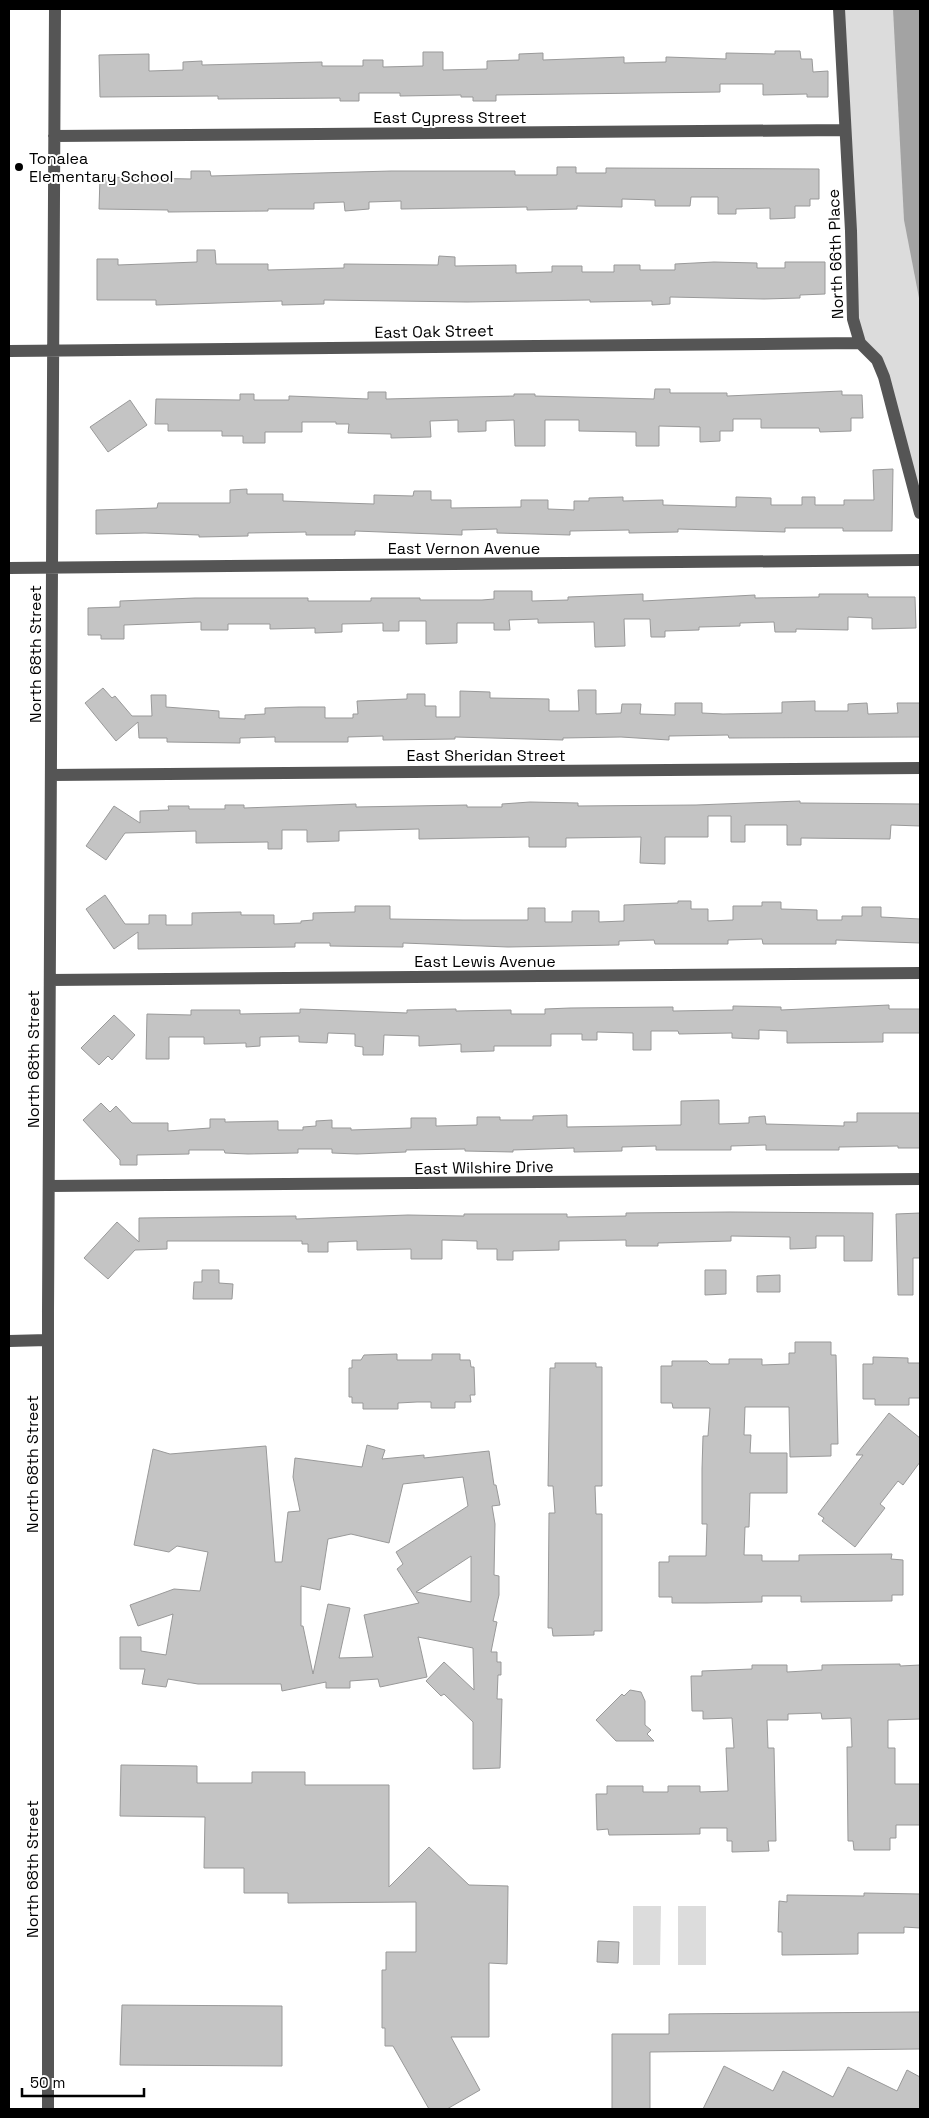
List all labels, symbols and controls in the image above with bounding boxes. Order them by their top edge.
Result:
street label: East Cypress Street [373,107,527,128]
place label: Tonalea Elementary School [29,148,174,187]
marker: Tonalea Elementary School [13,161,25,173]
street label: North 66th Place [823,189,848,319]
street label: East Oak Street [374,320,494,343]
street label: East Vernon Avenue [388,538,540,559]
street label: North 68th Street [25,585,46,723]
street label: East Sheridan Street [406,745,566,766]
street label: East Lewis Avenue [414,951,556,972]
street label: North 68th Street [23,990,44,1128]
street label: East Wilshire Drive [414,1156,554,1179]
street label: North 68th Street [22,1395,43,1533]
street label: North 68th Street [22,1800,43,1938]
scale bar [22,2066,145,2098]
text: 50 m [30,2073,65,2092]

